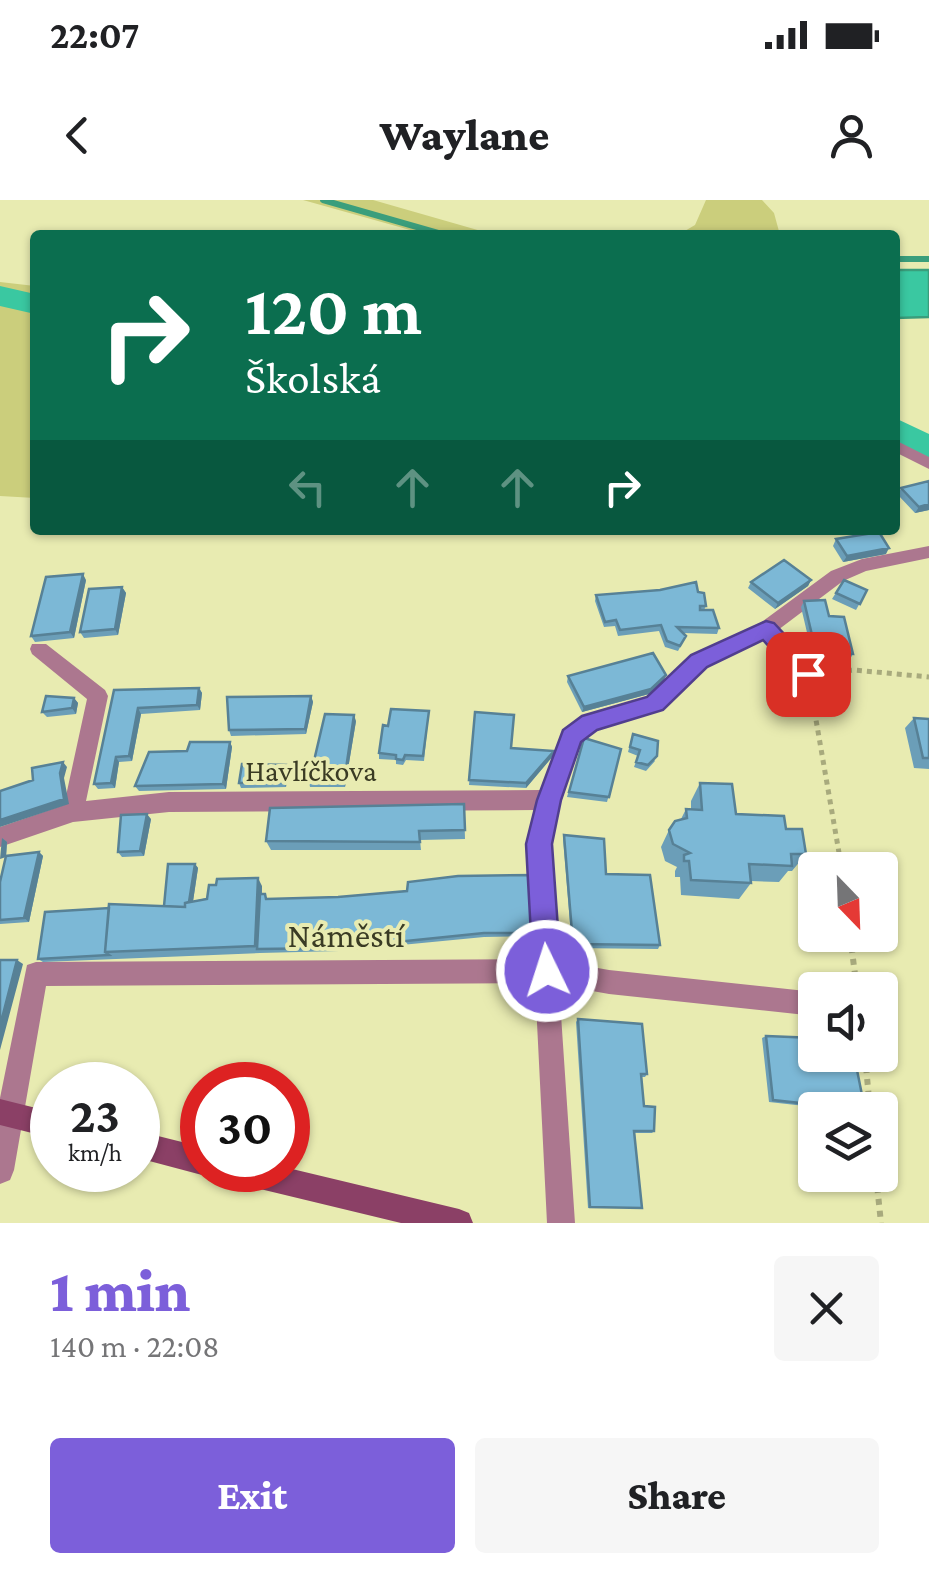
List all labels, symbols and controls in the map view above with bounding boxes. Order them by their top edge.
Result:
text: 22:07 [50,14,139,56]
icon: back [50,108,105,163]
icon: person [824,108,879,163]
text: Waylane [380,110,549,160]
icon: right [80,270,210,400]
text: 120 m [245,271,422,349]
text: Školská [245,353,381,403]
icon: left [280,460,335,515]
icon: ahead [385,460,440,515]
icon: ahead [490,460,545,515]
icon: right [595,460,650,515]
pin [766,632,851,717]
icon: arrive [781,647,836,702]
street label: Havlíčkova [245,754,377,787]
north arrow [798,852,898,952]
map controls [798,852,898,1192]
street label: Náměstí [288,916,406,955]
position arrow [495,919,599,1023]
button: sound [798,972,898,1072]
speed limit sign: 30 [180,1062,310,1192]
text: 23 [70,1087,120,1143]
button: layers [798,1092,898,1192]
text: km/h [68,1139,122,1166]
button: close [774,1256,879,1361]
text: 1 min [50,1257,190,1324]
text: 140 m · 22:08 [50,1328,219,1364]
button: Exit [50,1438,455,1553]
button: Share [475,1438,879,1553]

